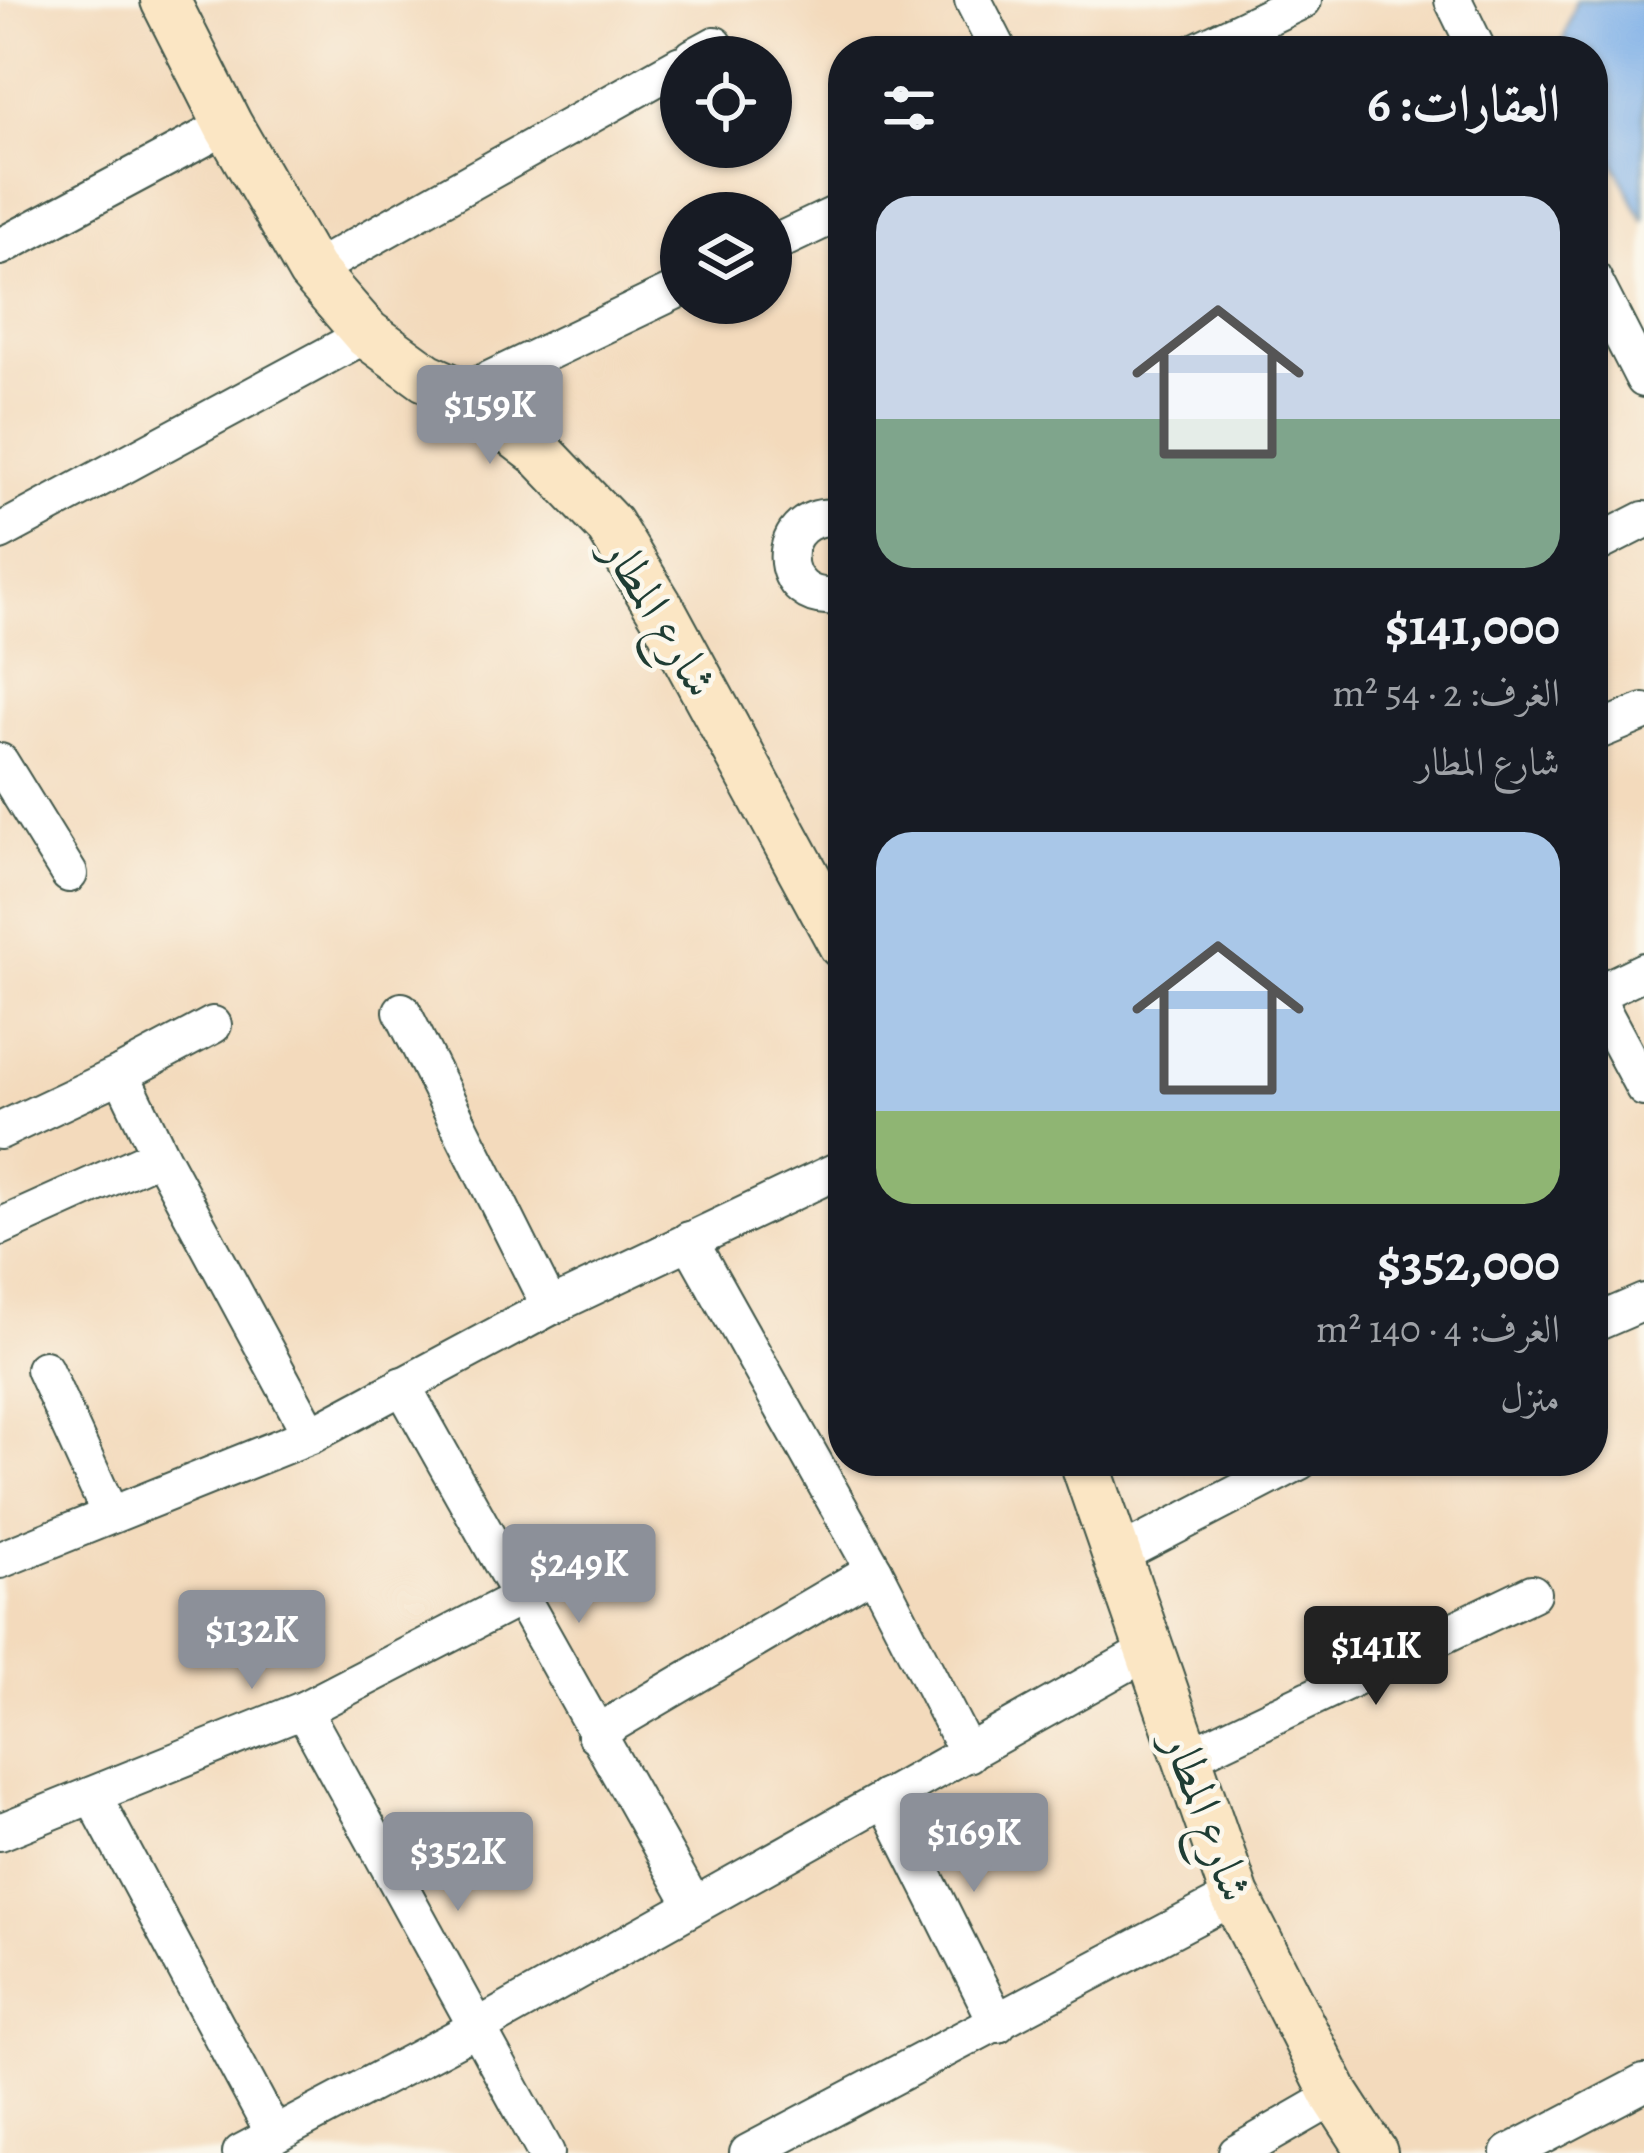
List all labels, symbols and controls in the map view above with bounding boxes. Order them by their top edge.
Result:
map controls [660,36,792,324]
button: locate [660,36,792,168]
text: العقارات: 6 [1367,69,1560,139]
icon: filters [876,75,942,141]
button: layers [660,192,792,324]
icon: home [1110,274,1326,490]
pin: $159K [406,365,574,467]
text: $159K [444,377,536,430]
street label: شارع المطار [579,520,734,712]
text: $141,000 [1385,592,1560,662]
text: الغرف: 2 · 54 m² [1333,666,1560,719]
text: شارع المطار [1416,735,1560,788]
icon: home [1110,910,1326,1126]
text: $352,000 [1377,1228,1560,1298]
text: الغرف: 4 · 140 m² [1316,1302,1560,1355]
text: منزل [1500,1371,1560,1424]
pin: $249K [495,1524,663,1626]
text: $249K [529,1536,629,1589]
pin: $132K [168,1590,336,1692]
text: $132K [205,1602,299,1655]
pin: $141K [1292,1606,1460,1708]
text: $141K [1331,1618,1421,1671]
street label: شارع المطار [1140,1718,1269,1913]
pin: $169K [890,1793,1058,1895]
text: $169K [927,1805,1021,1858]
pin: $352K [374,1812,542,1914]
text: $352K [410,1824,506,1877]

